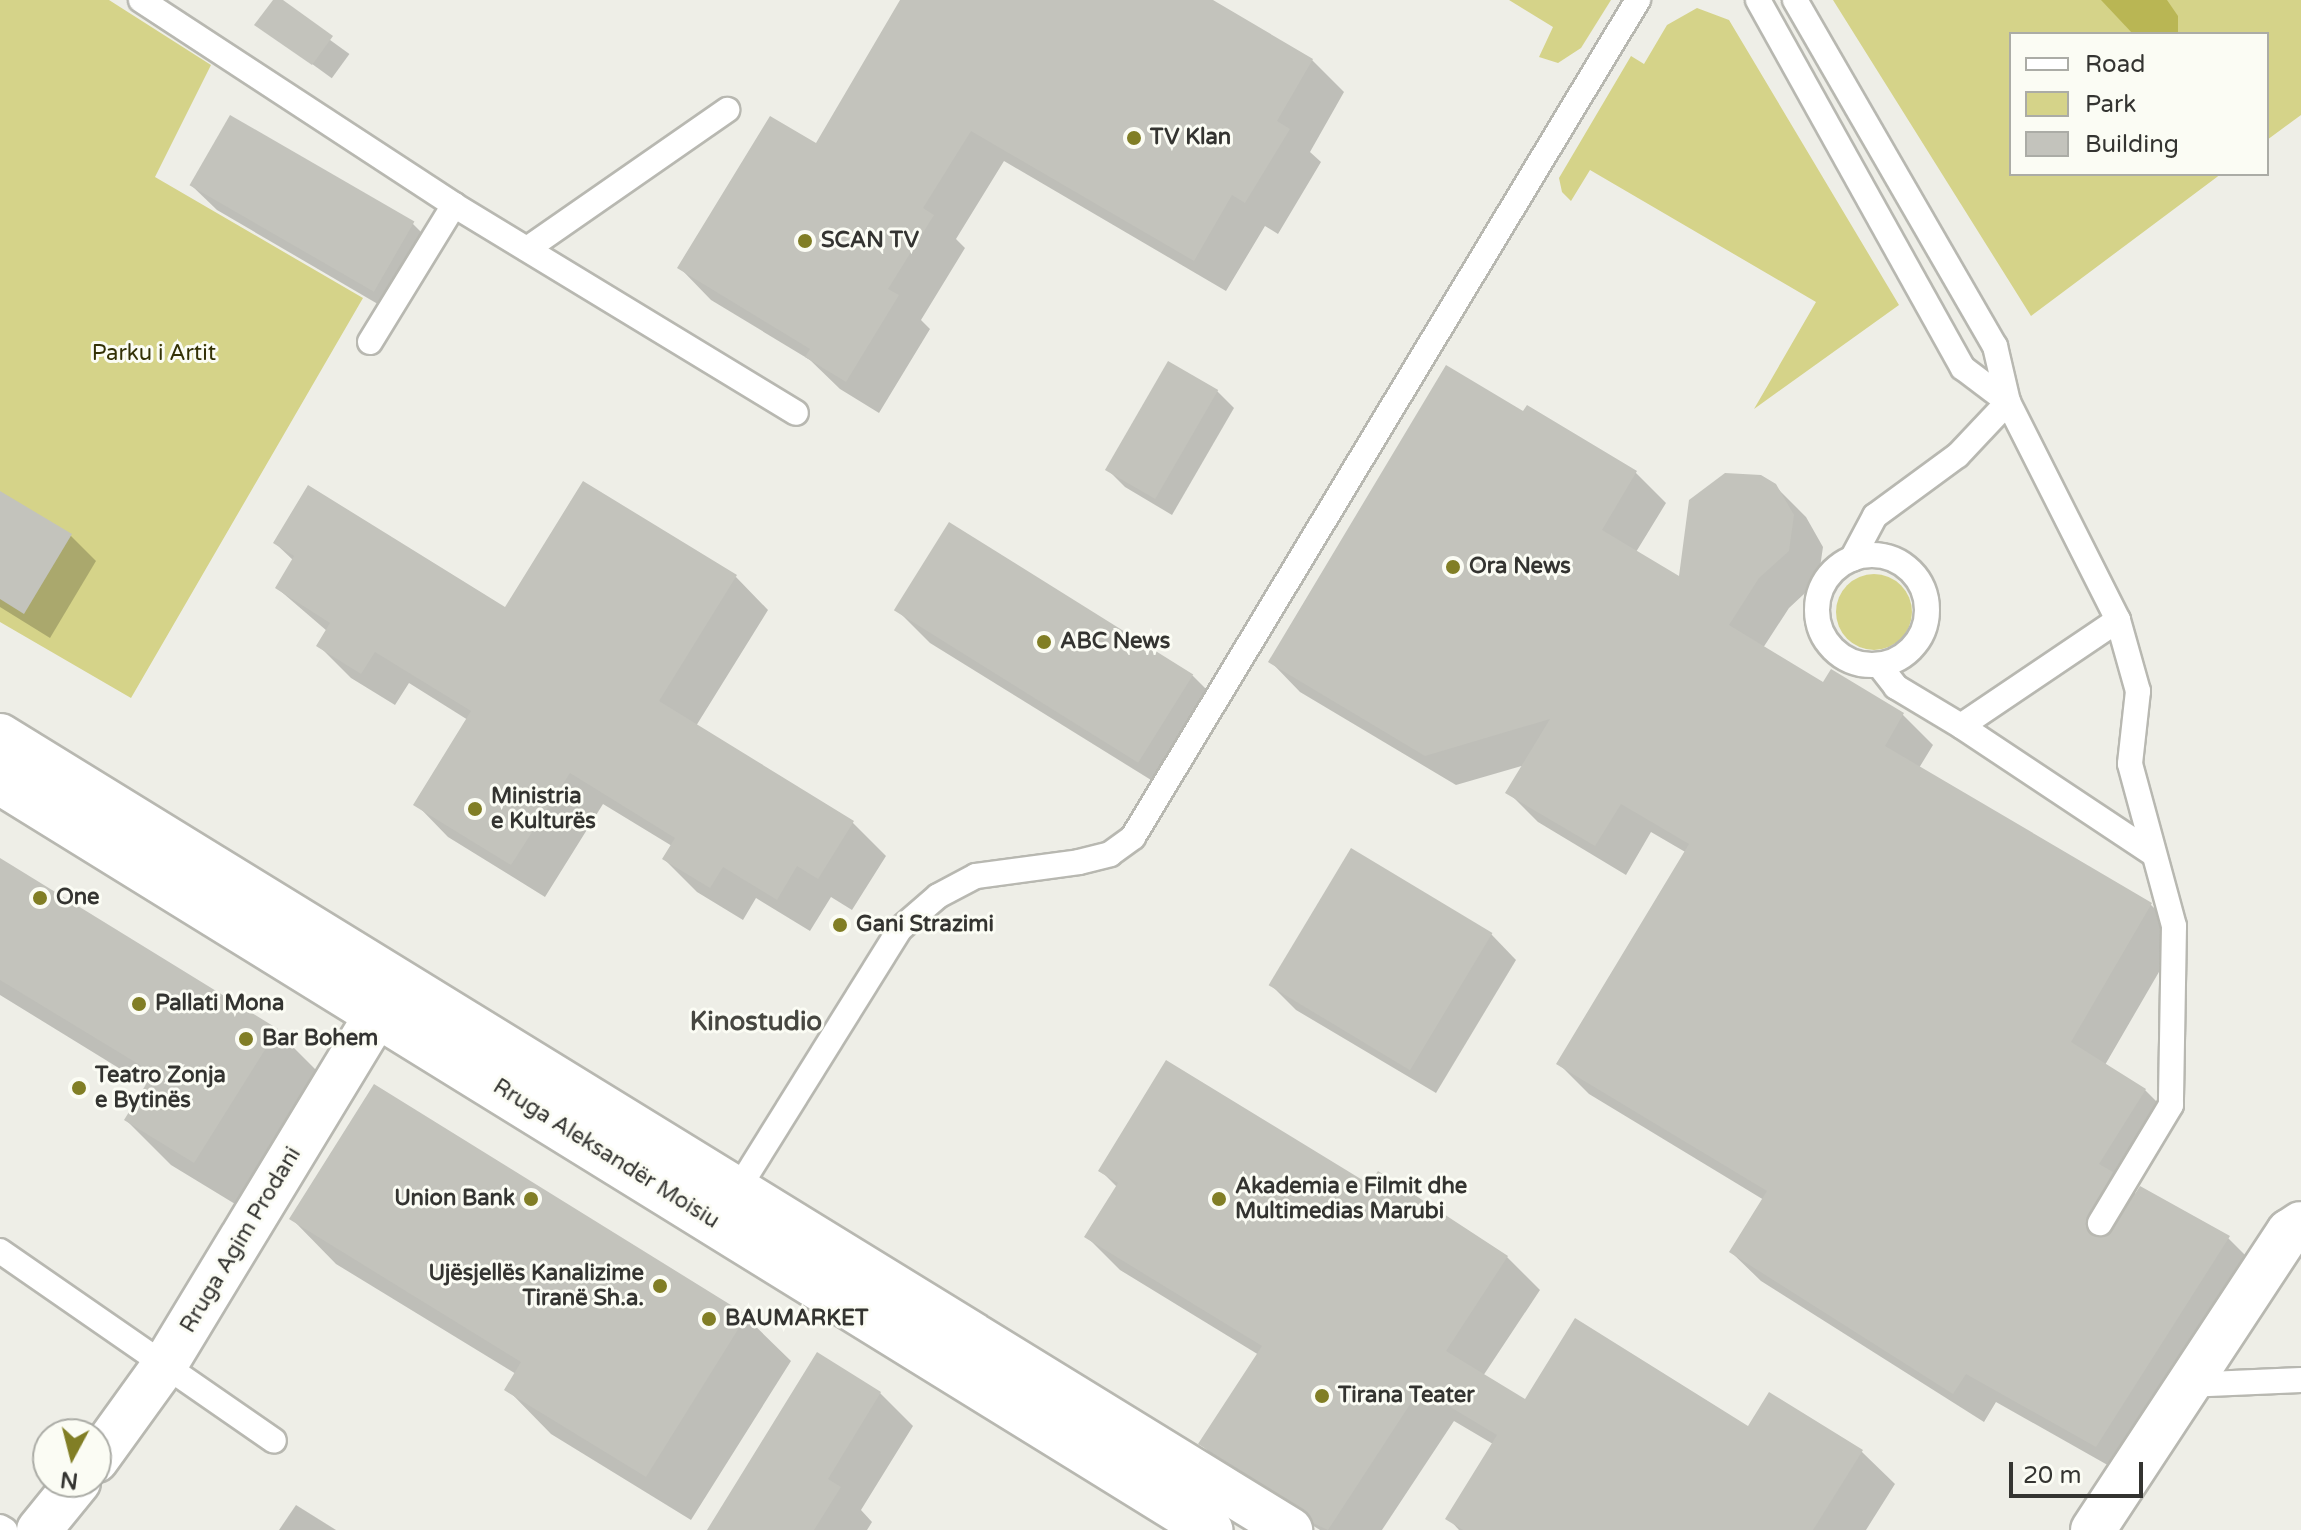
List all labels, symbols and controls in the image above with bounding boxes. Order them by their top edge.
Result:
legend [2009,32,2269,176]
text: Road [2085,50,2145,79]
text: Park [2085,90,2136,119]
place label: TV Klan [1150,125,1231,151]
marker: TV Klan [1125,129,1143,147]
text: Building [2085,130,2179,159]
place label: SCAN TV [821,228,919,254]
marker: SCAN TV [796,232,814,250]
park label: Parku i Artit [92,341,216,367]
place label: Ora News [1469,554,1571,580]
marker: Ora News [1444,558,1462,576]
place label: ABC News [1060,629,1170,655]
marker: ABC News [1035,633,1053,651]
place label: Ministria e Kulturës [491,783,596,834]
marker: Ministria e Kulturës [466,800,484,818]
place label: One [56,885,100,911]
marker: One [31,889,49,907]
place label: Gani Strazimi [856,912,994,938]
marker: Gani Strazimi [831,916,849,934]
place label: Pallati Mona [155,991,284,1017]
marker: Pallati Mona [130,995,148,1013]
district label: Kinostudio [690,1006,822,1038]
place label: Bar Bohem [262,1026,378,1052]
marker: Bar Bohem [237,1030,255,1048]
place label: Teatro Zonja e Bytinës [95,1062,226,1114]
street label: Rruga Aleksandër Moisiu [488,1073,724,1235]
marker: Teatro Zonja e Bytinës [70,1079,88,1097]
street label: Rruga Agim Prodani [175,1142,307,1338]
place label: Akademia e Filmit dhe Multimedias Marubi [1235,1173,1467,1224]
place label: Union Bank [394,1186,515,1212]
marker: Union Bank [522,1190,540,1208]
marker: Akademia e Filmit dhe Multimedias Marubi [1210,1190,1228,1208]
place label: Ujësjellës Kanalizime Tiranë Sh.a. [428,1260,644,1312]
marker: Ujësjellës Kanalizime Tiranë Sh.a. [651,1277,669,1295]
place label: BAUMARKET [725,1306,868,1332]
marker: BAUMARKET [700,1310,718,1328]
place label: Tirana Teater [1338,1383,1475,1409]
marker: Tirana Teater [1313,1387,1331,1405]
north arrow [32,1418,112,1498]
scale bar [2013,1446,2147,1496]
text: 20 m [2023,1461,2081,1490]
text: N [59,1466,80,1494]

